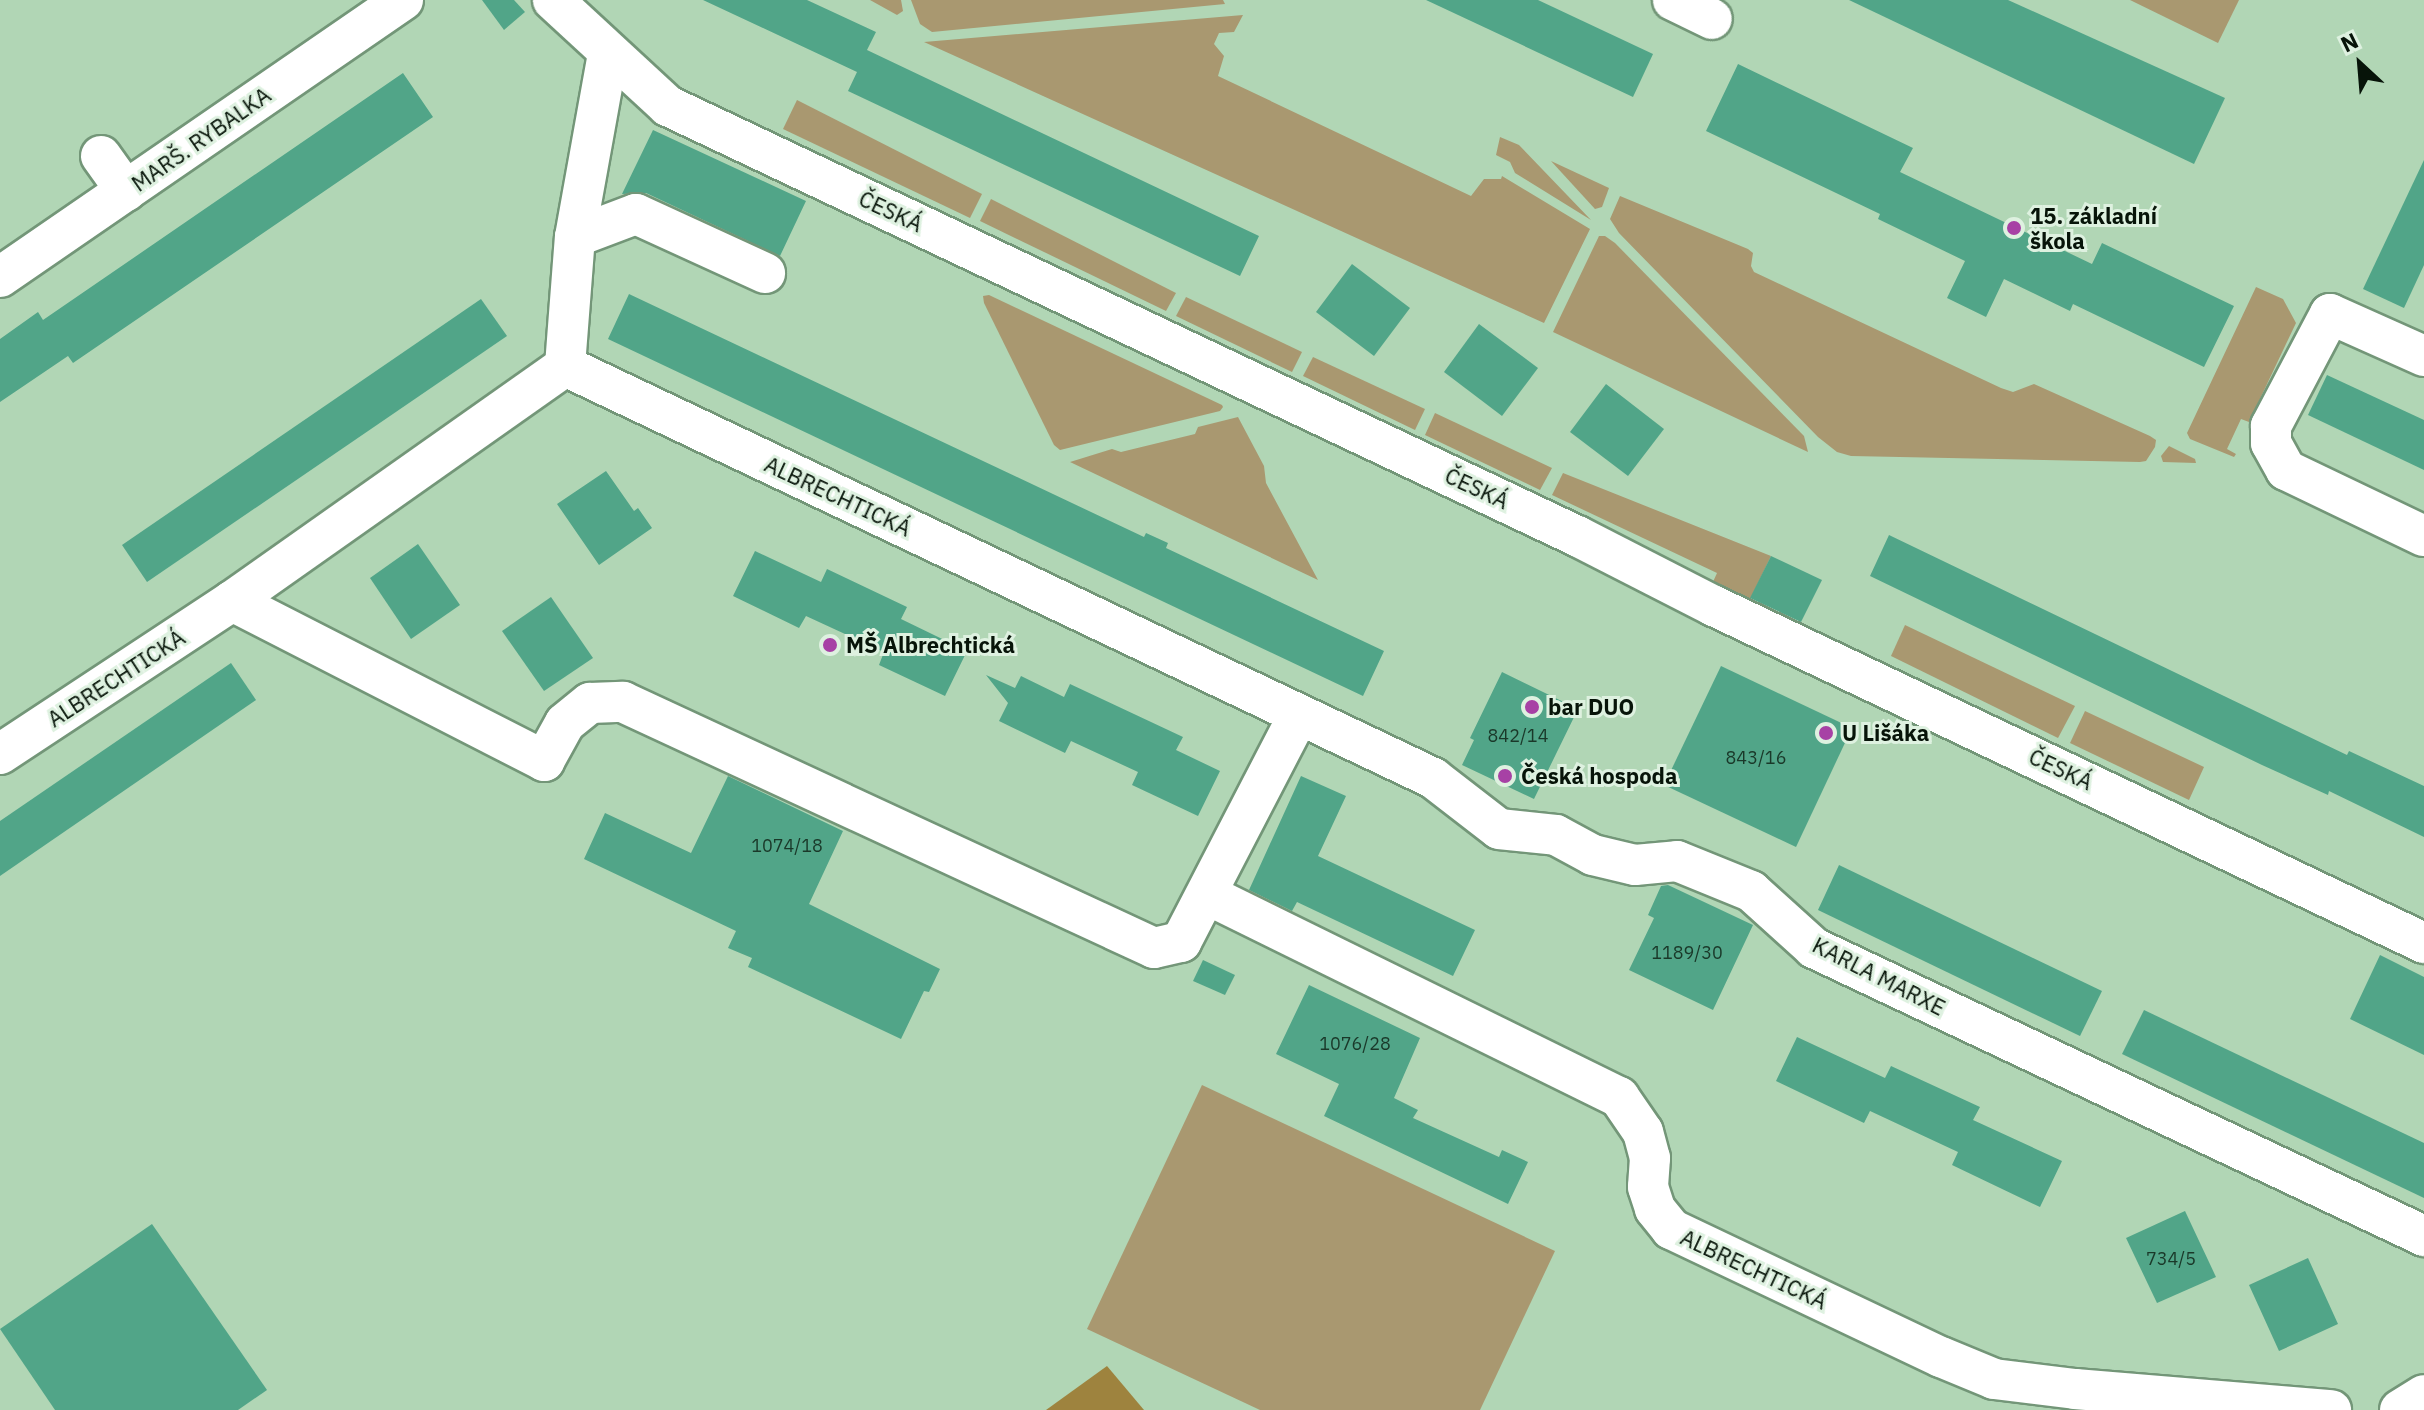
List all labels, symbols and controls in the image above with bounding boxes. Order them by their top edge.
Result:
north arrow [2320,24,2400,104]
text: N [2336,25,2363,59]
street label: MARŠ. RYBALKA [126,81,276,197]
street label: ČESKÁ [855,185,927,237]
place label: 15. základní škola [2030,202,2157,254]
marker: 15. základní škola [2005,219,2023,237]
street label: ALBRECHTICKÁ [761,451,915,541]
street label: ČESKÁ [1441,462,1513,514]
street label: ALBRECHTICKÁ [42,624,190,732]
place label: MŠ Albrechtická [846,632,1015,658]
marker: MŠ Albrechtická [821,636,839,654]
place label: bar DUO [1548,694,1634,720]
marker: bar DUO [1523,698,1541,716]
place label: U Lišáka [1842,720,1929,746]
marker: U Lišáka [1817,724,1835,742]
house number: 842/14 [1488,725,1548,747]
street label: ČESKÁ [2025,743,2097,795]
house number: 843/16 [1726,747,1786,769]
place label: Česká hospoda [1521,763,1677,789]
marker: Česká hospoda [1496,767,1514,785]
house number: 1074/18 [751,835,823,857]
street label: KARLA MARXE [1808,931,1950,1021]
house number: 1189/30 [1651,942,1723,964]
house number: 1076/28 [1319,1033,1391,1055]
street label: ALBRECHTICKÁ [1677,1224,1831,1314]
house number: 734/5 [2146,1248,2196,1270]

